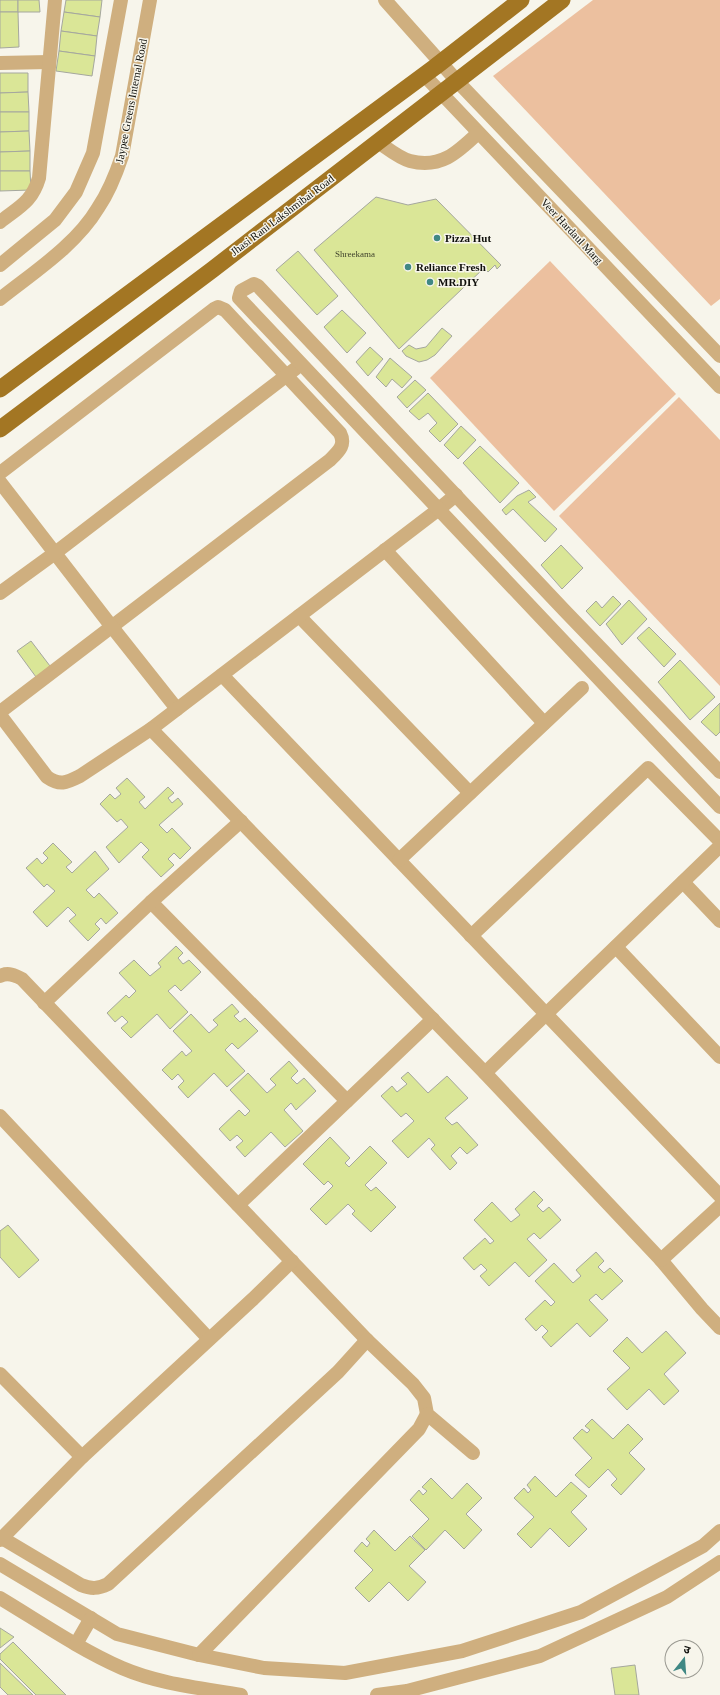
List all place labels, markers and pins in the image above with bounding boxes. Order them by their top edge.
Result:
place label: Pizza Hut [445,232,491,244]
marker: Pizza Hut [432,233,442,243]
place label: Reliance Fresh [416,261,486,273]
marker: Reliance Fresh [403,262,413,272]
place label: MR.DIY [438,276,479,288]
marker: MR.DIY [425,277,435,287]

